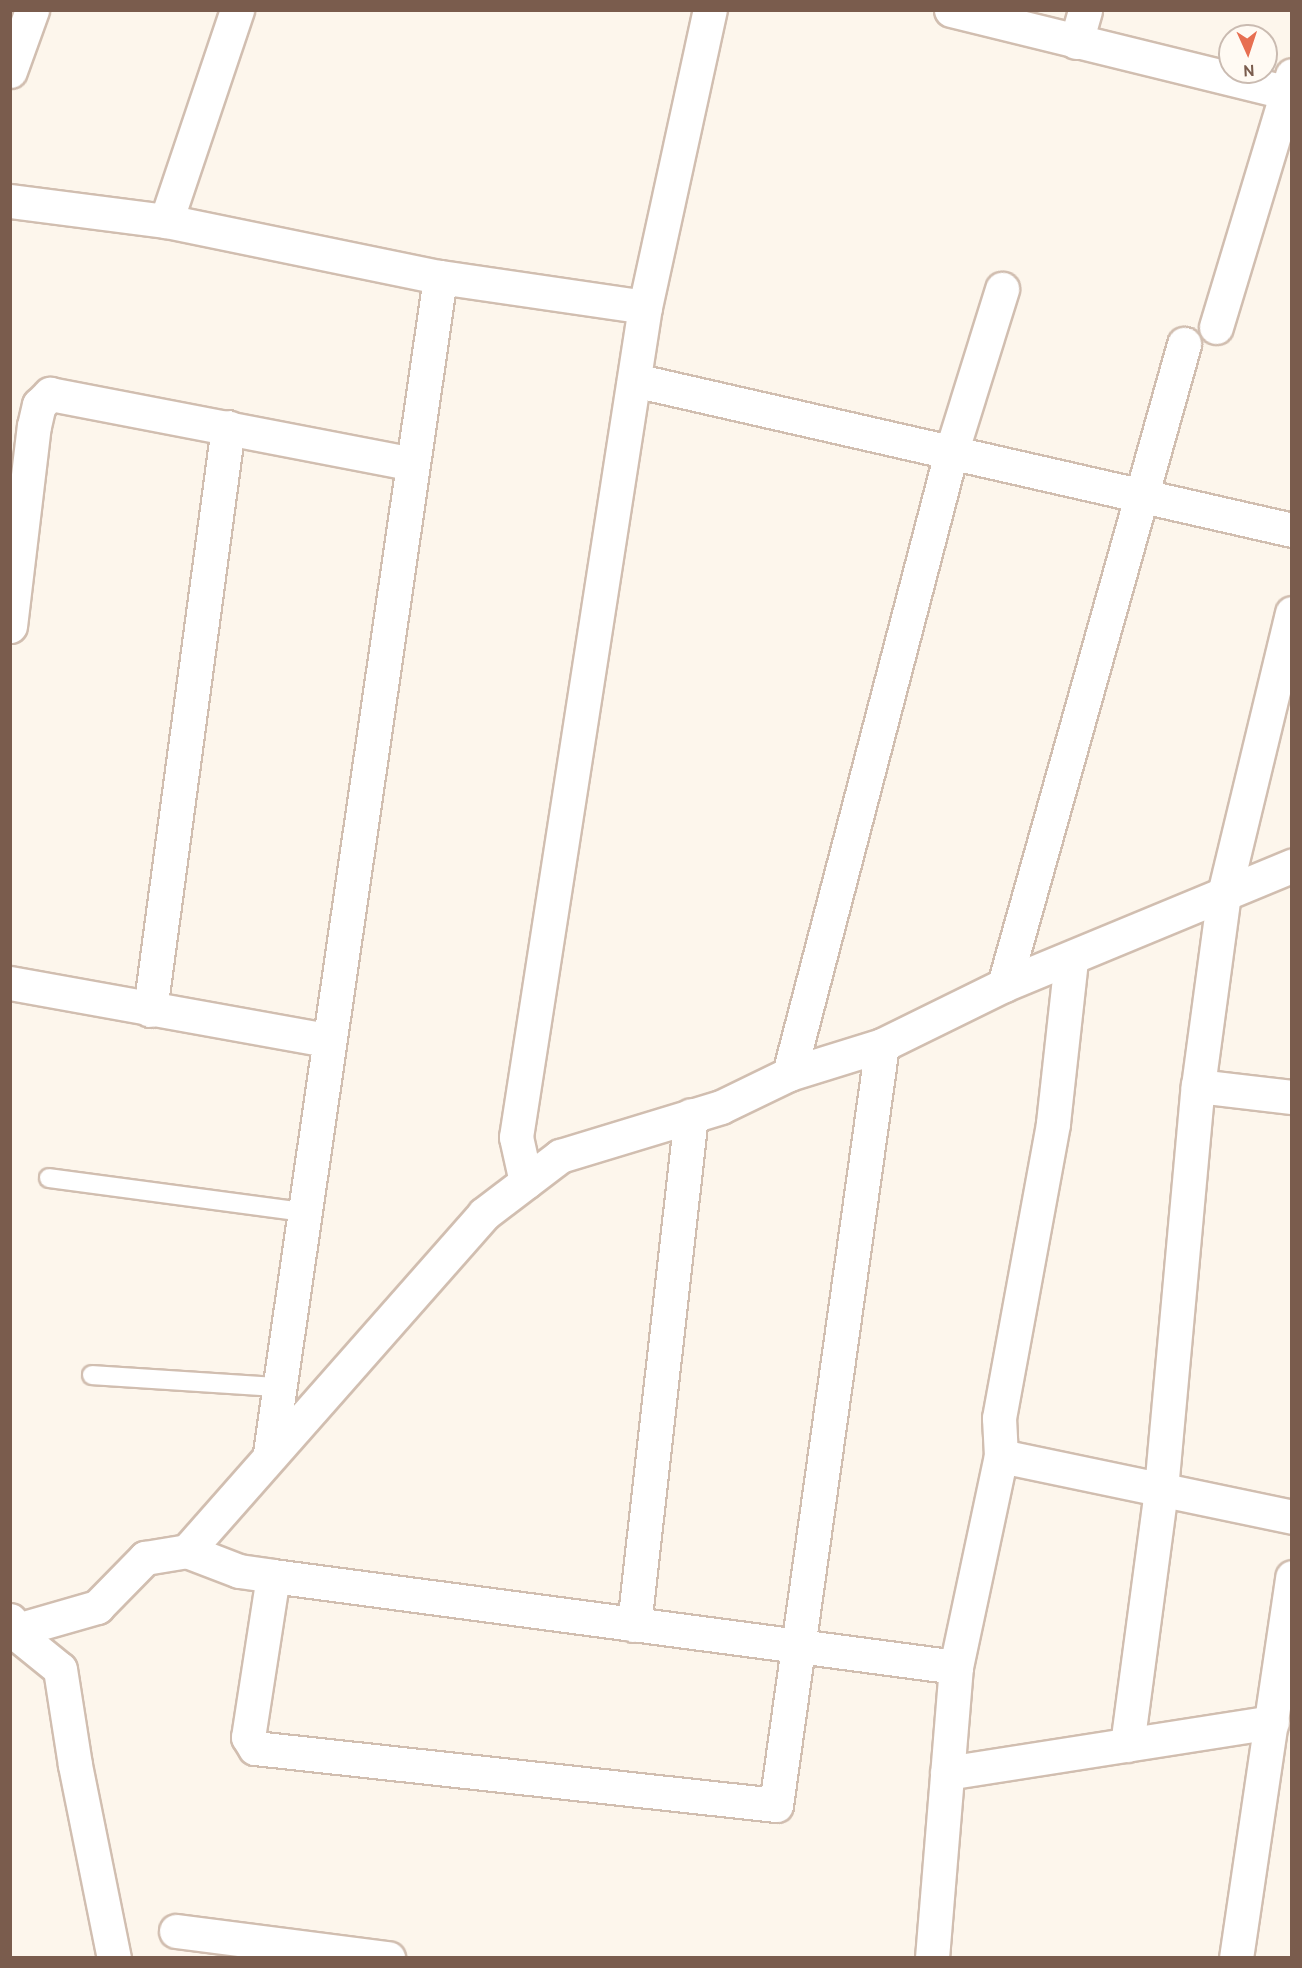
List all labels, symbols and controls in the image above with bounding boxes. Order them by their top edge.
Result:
north arrow [1218,24,1278,84]
text: N [1243,61,1255,80]

